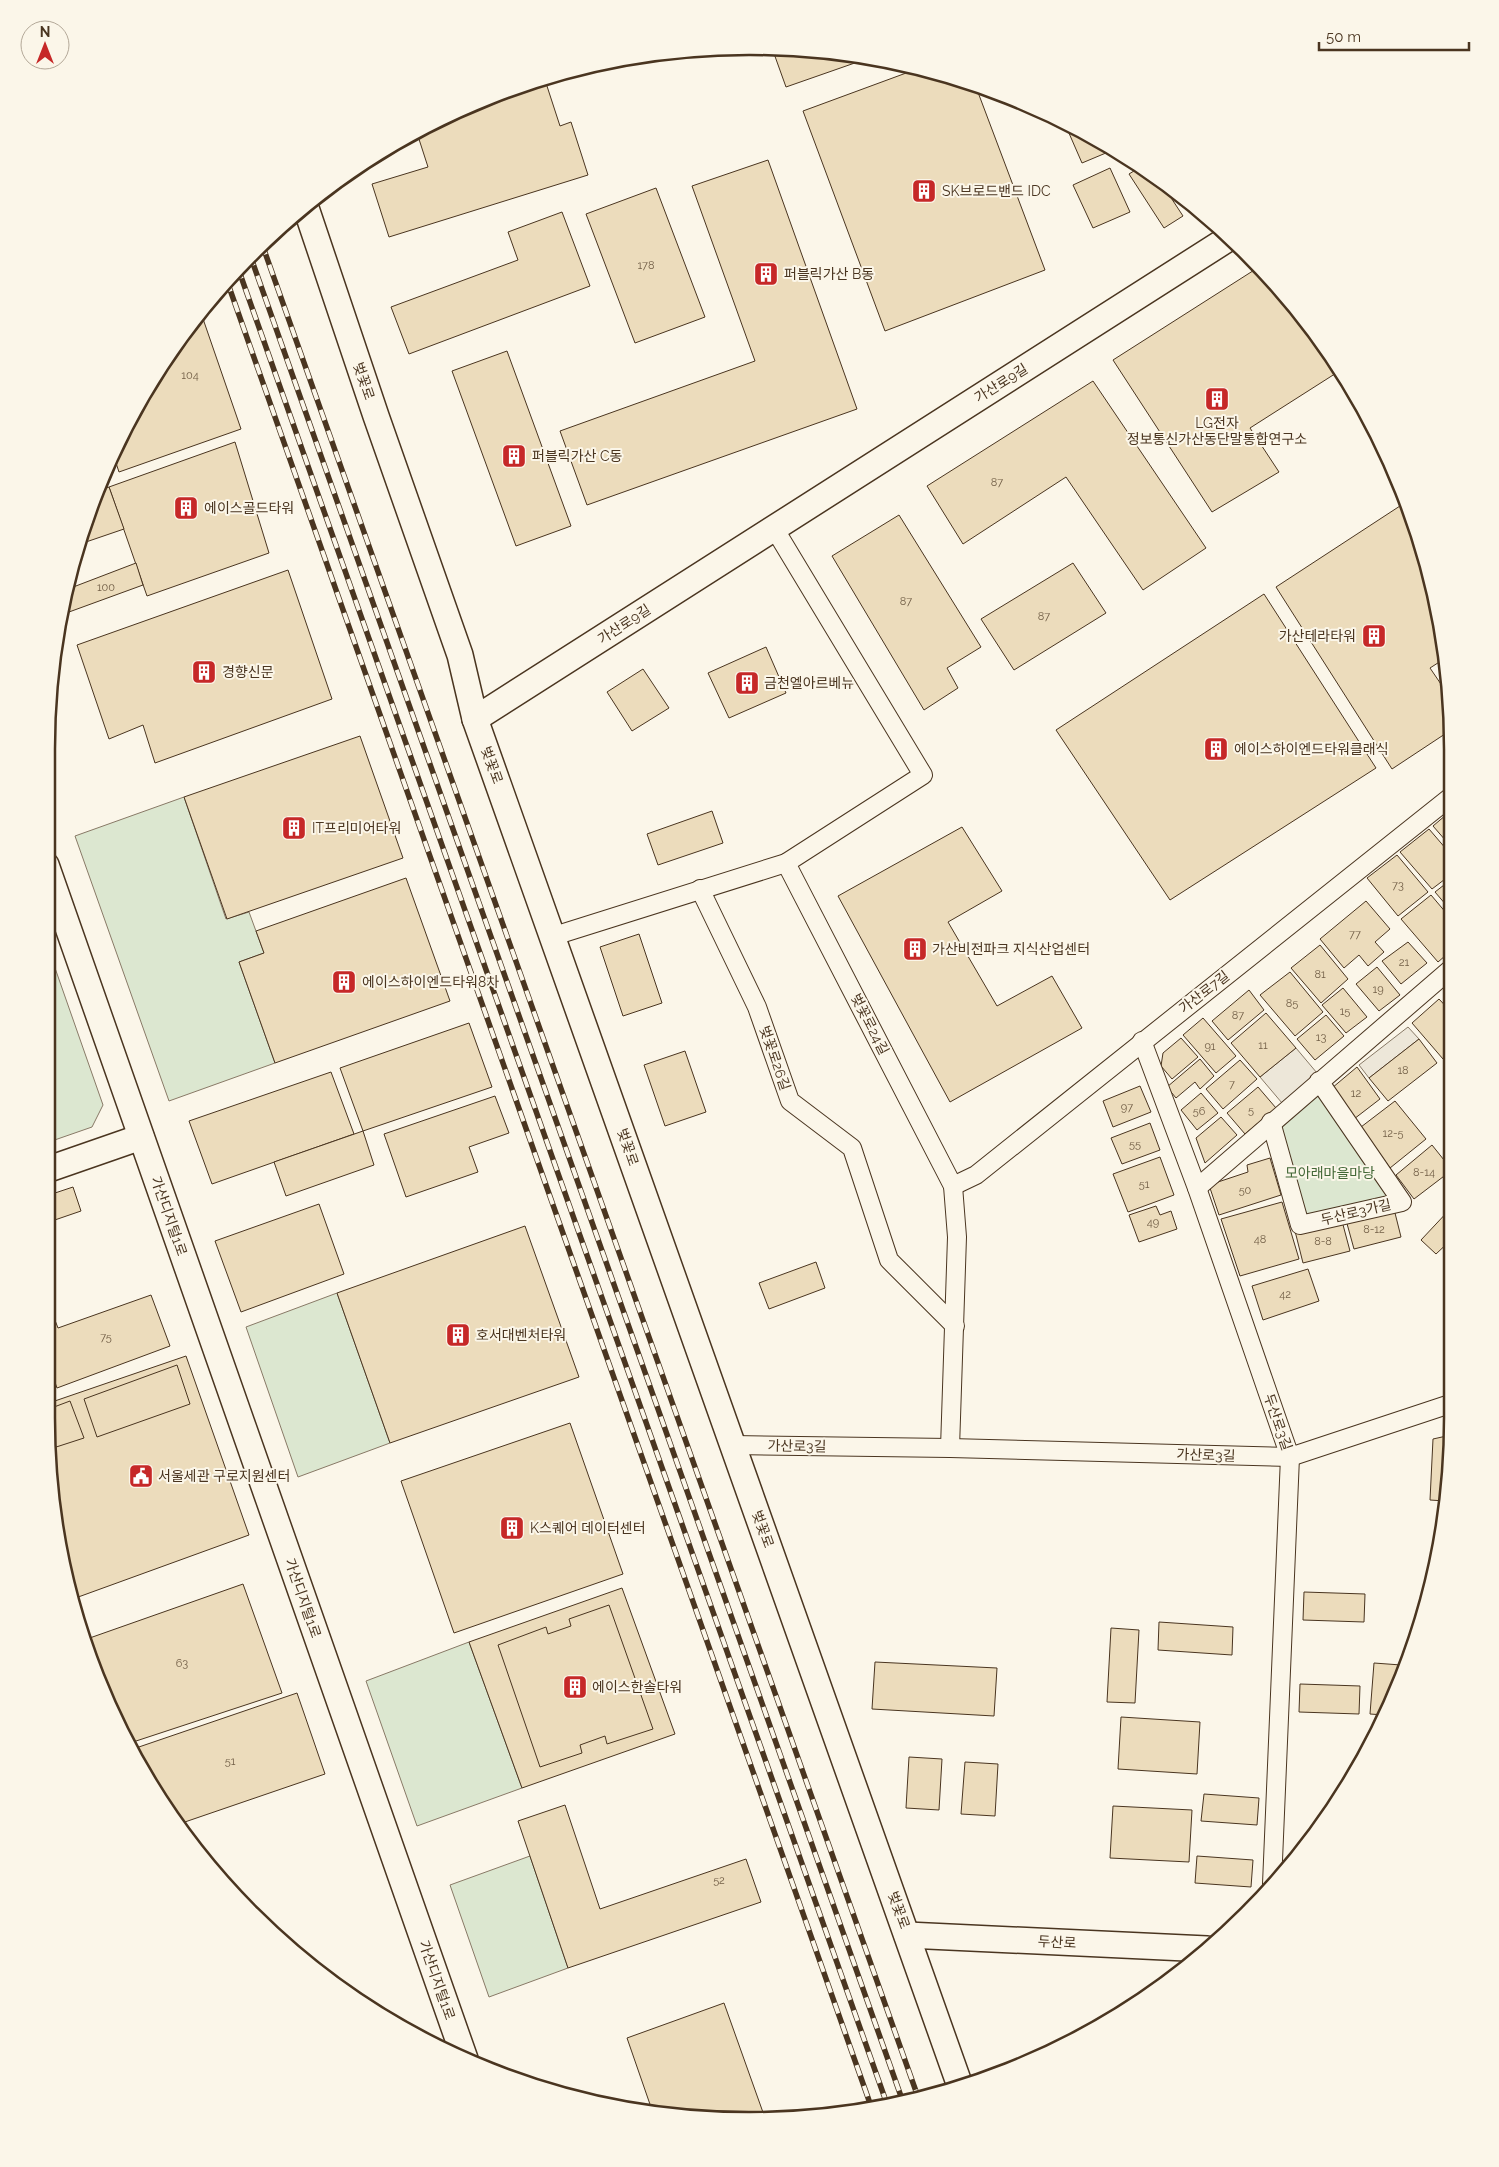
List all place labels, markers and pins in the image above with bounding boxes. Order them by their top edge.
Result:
building icon: SK브로드밴드 IDC [911,178,937,204]
place label: SK브로드밴드 IDC [942,183,1051,199]
building icon: 퍼블릭가산 B동 [753,261,779,287]
place label: 퍼블릭가산 B동 [784,266,874,282]
building icon: LG전자 정보통신가산동단말통합연구소 [1204,386,1230,412]
place label: LG전자 정보통신가산동단말통합연구소 [1127,415,1307,447]
building icon: 퍼블릭가산 C동 [501,443,527,469]
place label: 퍼블릭가산 C동 [532,448,623,464]
building icon: 에이스골드타워 [173,495,199,521]
place label: 에이스골드타워 [204,500,294,516]
building icon: 가산테라타워 [1361,623,1387,649]
place label: 가산테라타워 [1279,628,1356,644]
building icon: 경향신문 [191,659,217,685]
place label: 경향신문 [222,664,274,680]
building icon: 금천엘아르베뉴 [734,670,760,696]
place label: 금천엘아르베뉴 [764,675,854,691]
building icon: 에이스하이엔드타워클래식 [1203,736,1229,762]
place label: 에이스하이엔드타워클래식 [1234,741,1389,757]
building icon: IT프리미어타워 [281,815,307,841]
place label: IT프리미어타워 [312,820,401,836]
building icon: 가산비전파크 지식산업센터 [902,936,928,962]
place label: 가산비전파크 지식산업센터 [932,941,1090,957]
building icon: 에이스하이엔드타워8차 [331,969,357,995]
place label: 에이스하이엔드타워8차 [362,974,499,990]
building icon: 호서대벤처타워 [445,1322,471,1348]
place label: 호서대벤처타워 [476,1327,566,1343]
public building icon: 서울세관 구로지원센터 [128,1463,154,1489]
place label: 서울세관 구로지원센터 [158,1468,290,1484]
building icon: K스퀘어 데이터센터 [499,1515,525,1541]
place label: K스퀘어 데이터센터 [530,1520,646,1536]
building icon: 에이스한솔타워 [562,1674,588,1700]
place label: 에이스한솔타워 [592,1679,682,1695]

